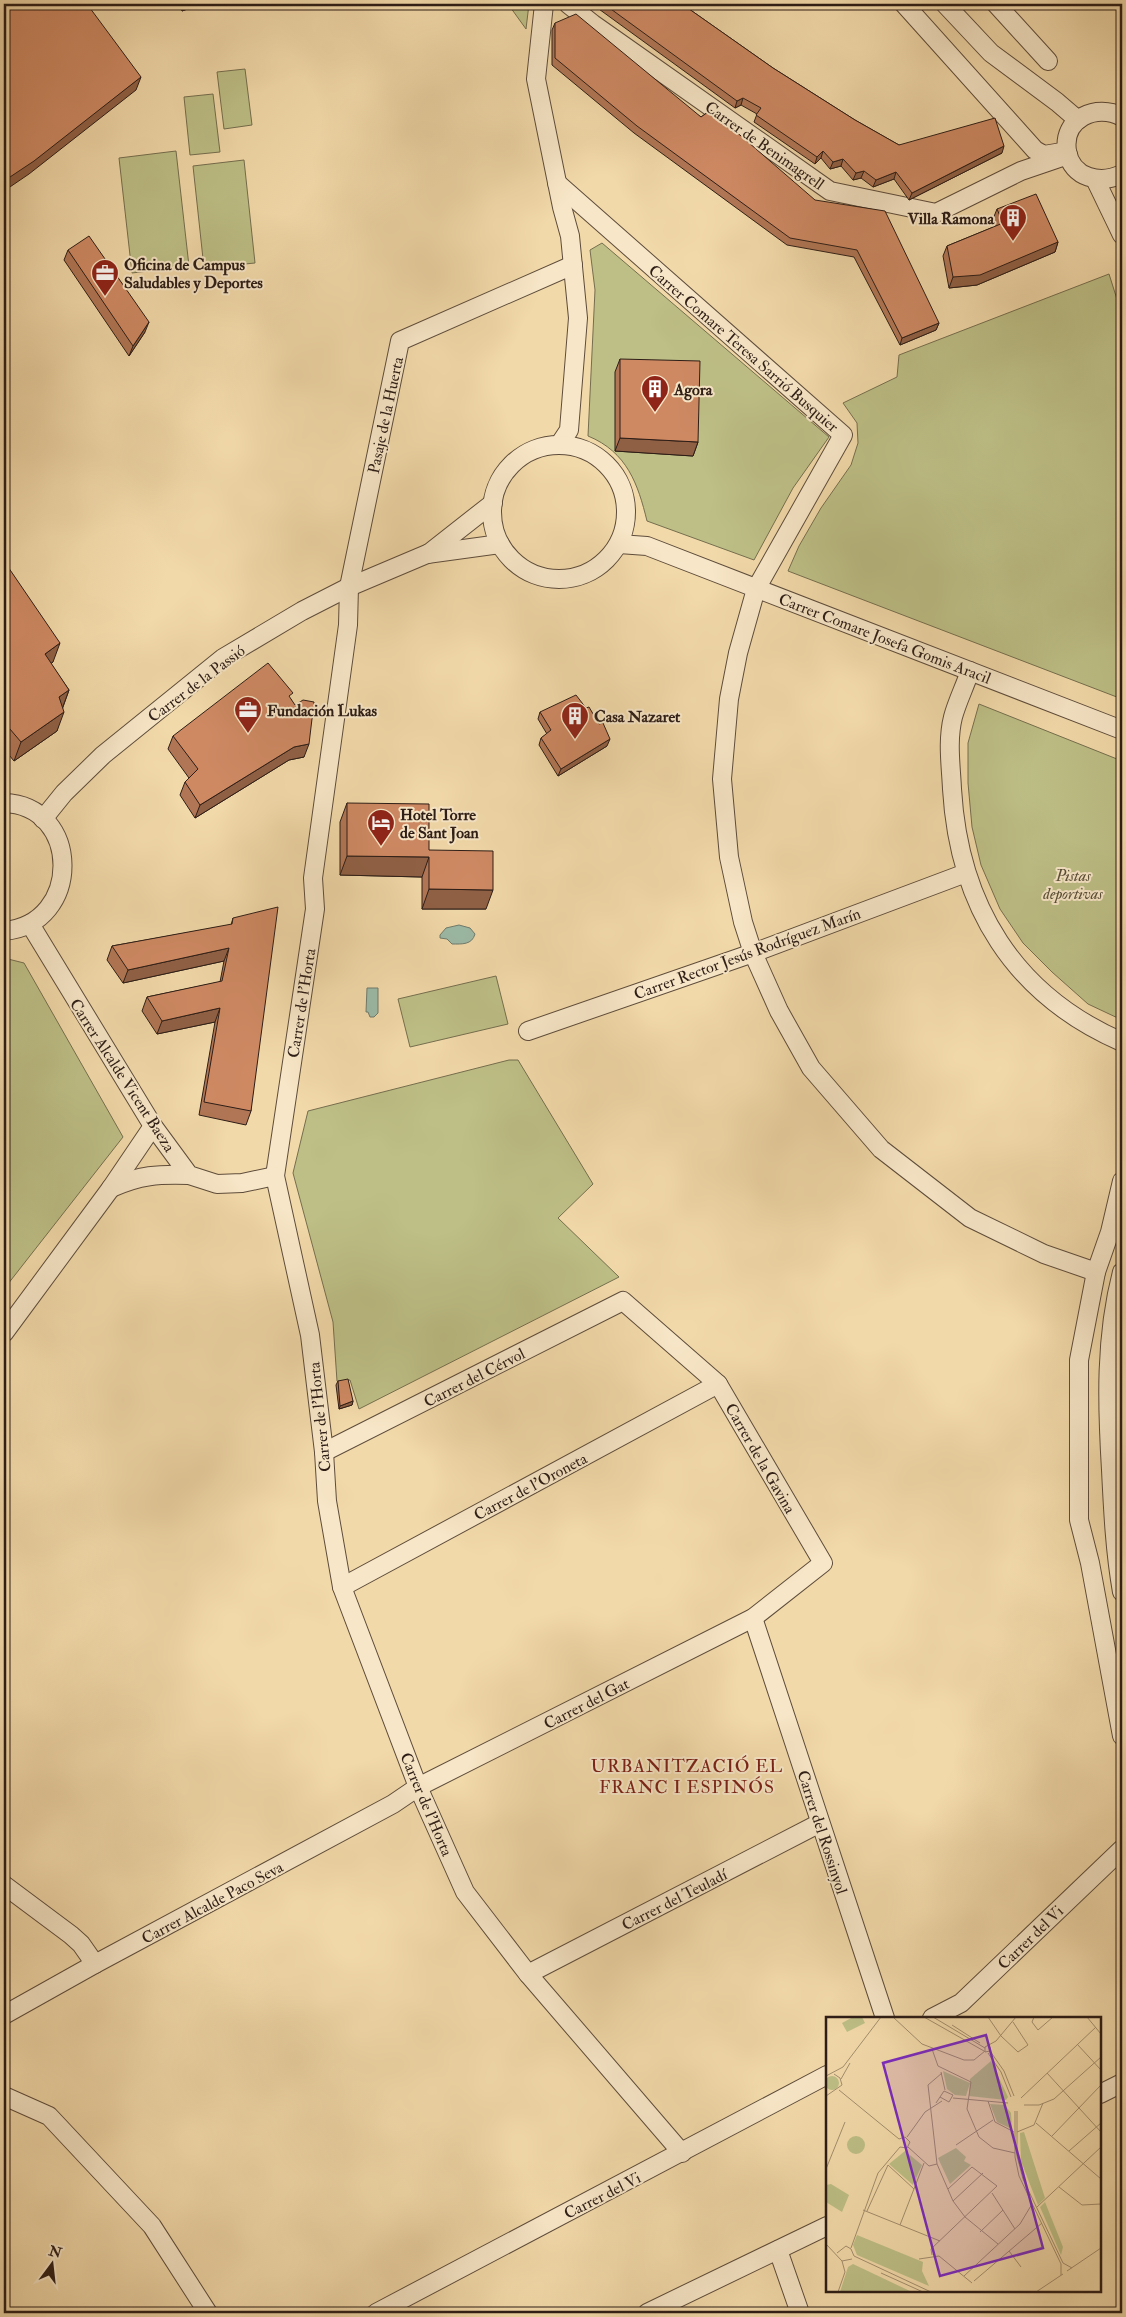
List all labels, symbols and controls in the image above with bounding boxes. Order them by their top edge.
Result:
street label: Carrer de Benimagrell [701,97,828,195]
building icon: Villa Ramona [998,203,1028,242]
place label: Villa Ramona [906,209,994,229]
place label: Oficina de Campus Saludables y Deportes [124,255,263,294]
office icon: Oficina de Campus Saludables y Deportes [90,258,120,297]
street label: Carrer Comare Teresa Sarrió Busquier [644,261,843,437]
street label: Pasaje de la Huerta [364,355,408,475]
building icon: Agora [640,374,670,413]
place label: Agora [673,380,713,401]
street label: Carrer Comare Josefa Gomis Aracil [775,589,994,690]
street label: Carrer de la Passió [144,641,249,727]
office icon: Fundación Lukas [233,695,263,734]
place label: Fundación Lukas [267,701,378,721]
building icon: Casa Nazaret [560,701,590,740]
place label: Casa Nazaret [594,707,681,727]
place label: Hotel Torre de Sant Joan [400,805,480,844]
hotel icon: Hotel Torre de Sant Joan [366,808,396,847]
park label: Pistas deportivas [1042,866,1103,904]
street label: Carrer Rector Jesús Rodríguez Marín [631,904,864,1005]
street label: Carrer de l'Horta [283,947,321,1059]
street label: Carrer Alcalde Vicent Baeza [65,995,179,1156]
street label: Carrer del Cérvol [420,1344,529,1412]
street label: Carrer de l'Horta [304,1360,336,1473]
street label: Carrer de la Gavina [721,1400,800,1517]
street label: Carrer de l'Oroneta [470,1448,591,1525]
street label: Carrer del Gat [540,1674,633,1734]
street label: Carrer de l'Horta [395,1750,457,1860]
district label: URBANITZACIÓ EL FRANC I ESPINÓS [591,1755,783,1799]
street label: Carrer del Rossinyol [793,1768,852,1897]
street label: Carrer Alcalde Paco Seva [138,1857,287,1949]
street label: Carrer del Teuladí [618,1864,732,1935]
street label: Carrer del Vi [994,1901,1068,1974]
inset map [826,2017,1101,2292]
street label: Carrer del Vi [561,2168,644,2224]
north arrow [28,2240,78,2290]
text: N [46,2242,64,2262]

